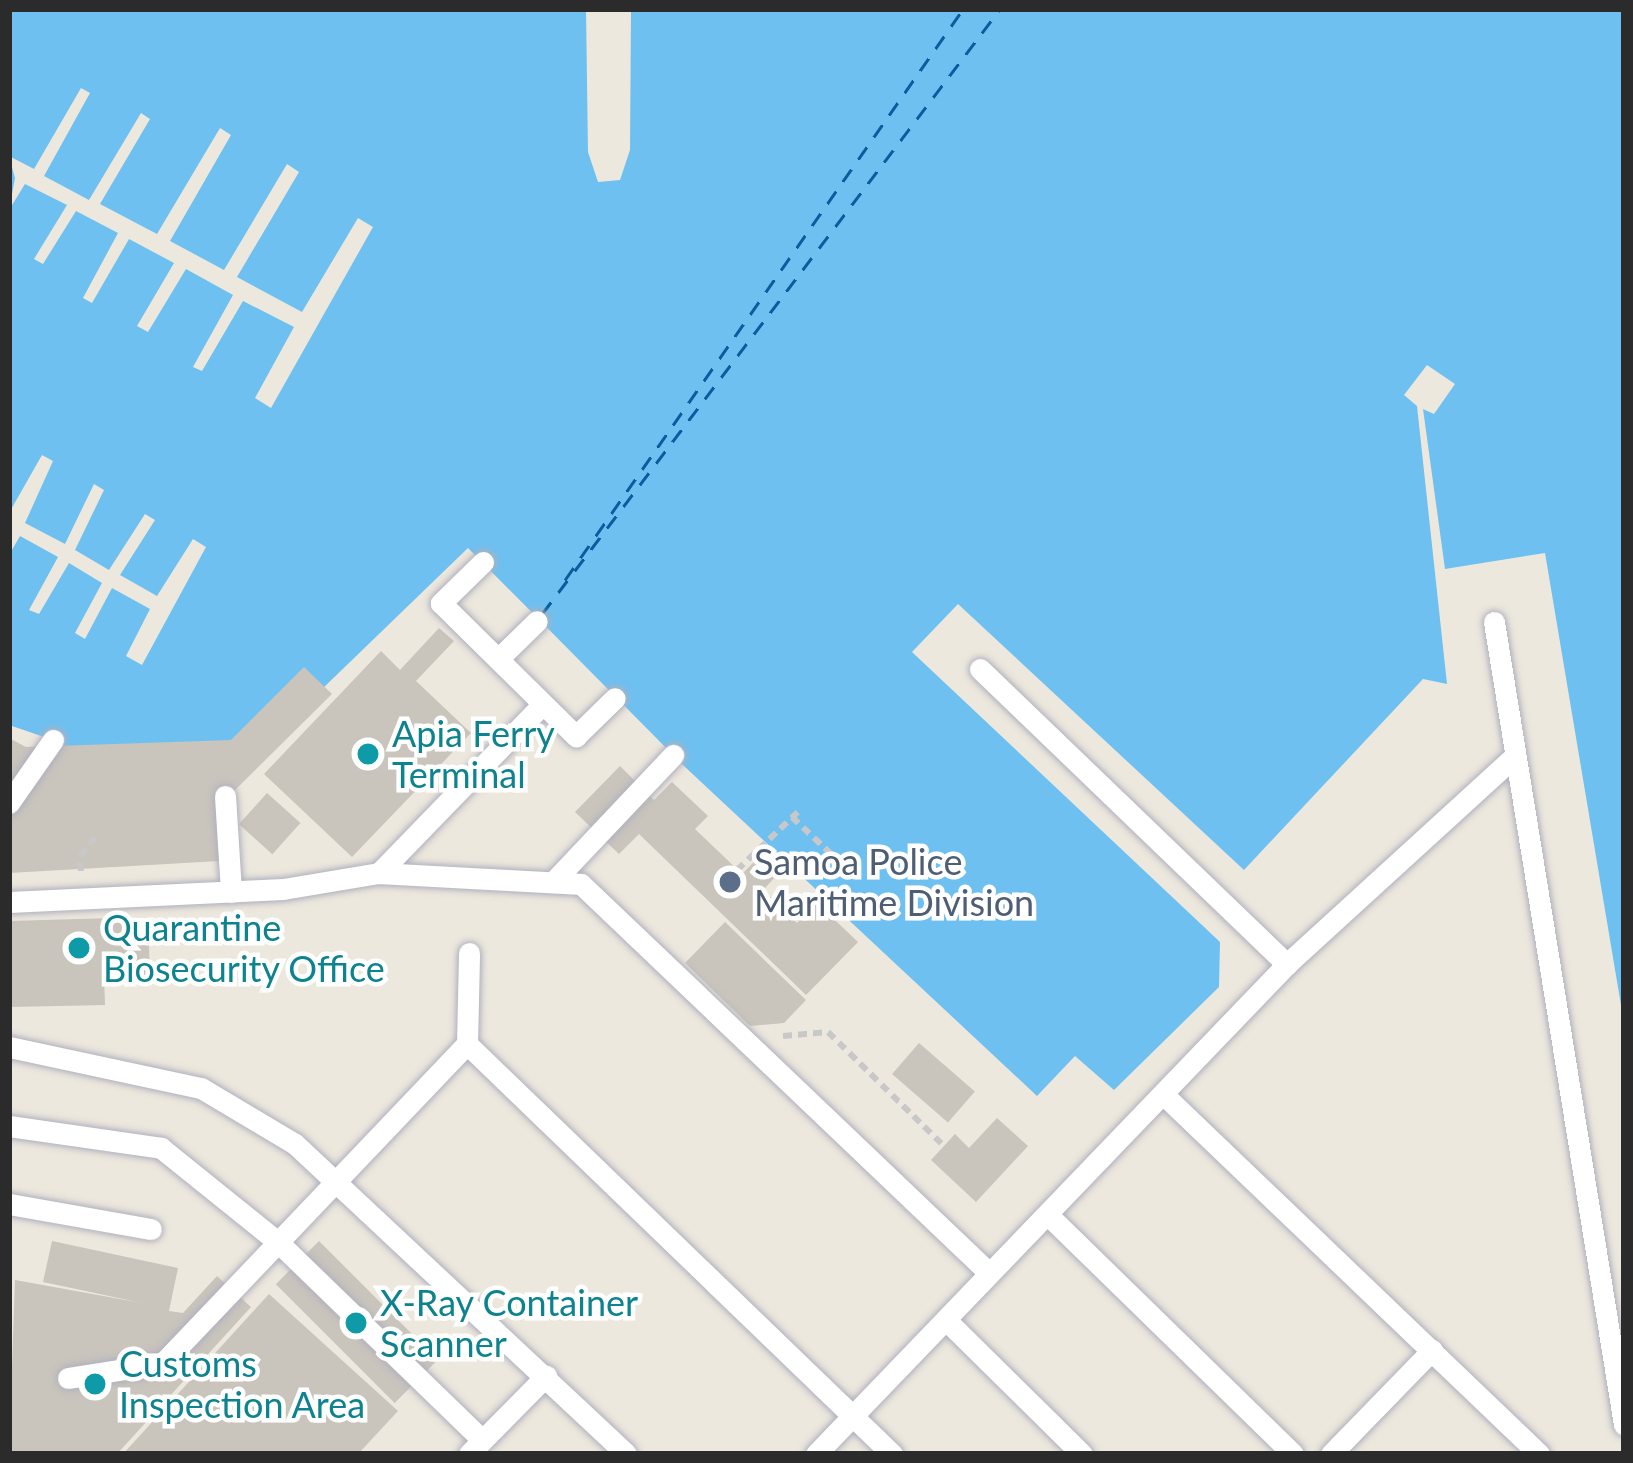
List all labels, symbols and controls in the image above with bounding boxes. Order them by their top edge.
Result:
place label: Apia Ferry Terminal [392,711,555,796]
marker: Apia Ferry Terminal [355,741,381,767]
place label: Samoa Police Maritime Division [754,839,1034,924]
marker: Samoa Police Maritime Division [717,869,743,895]
place label: Quarantine Biosecurity Office [103,905,386,990]
marker: Quarantine Biosecurity Office [66,935,92,961]
place label: X-Ray Container Scanner [380,1280,639,1365]
marker: X-Ray Container Scanner [343,1310,369,1336]
place label: Customs Inspection Area [119,1341,366,1426]
marker: Customs Inspection Area [82,1371,108,1397]

